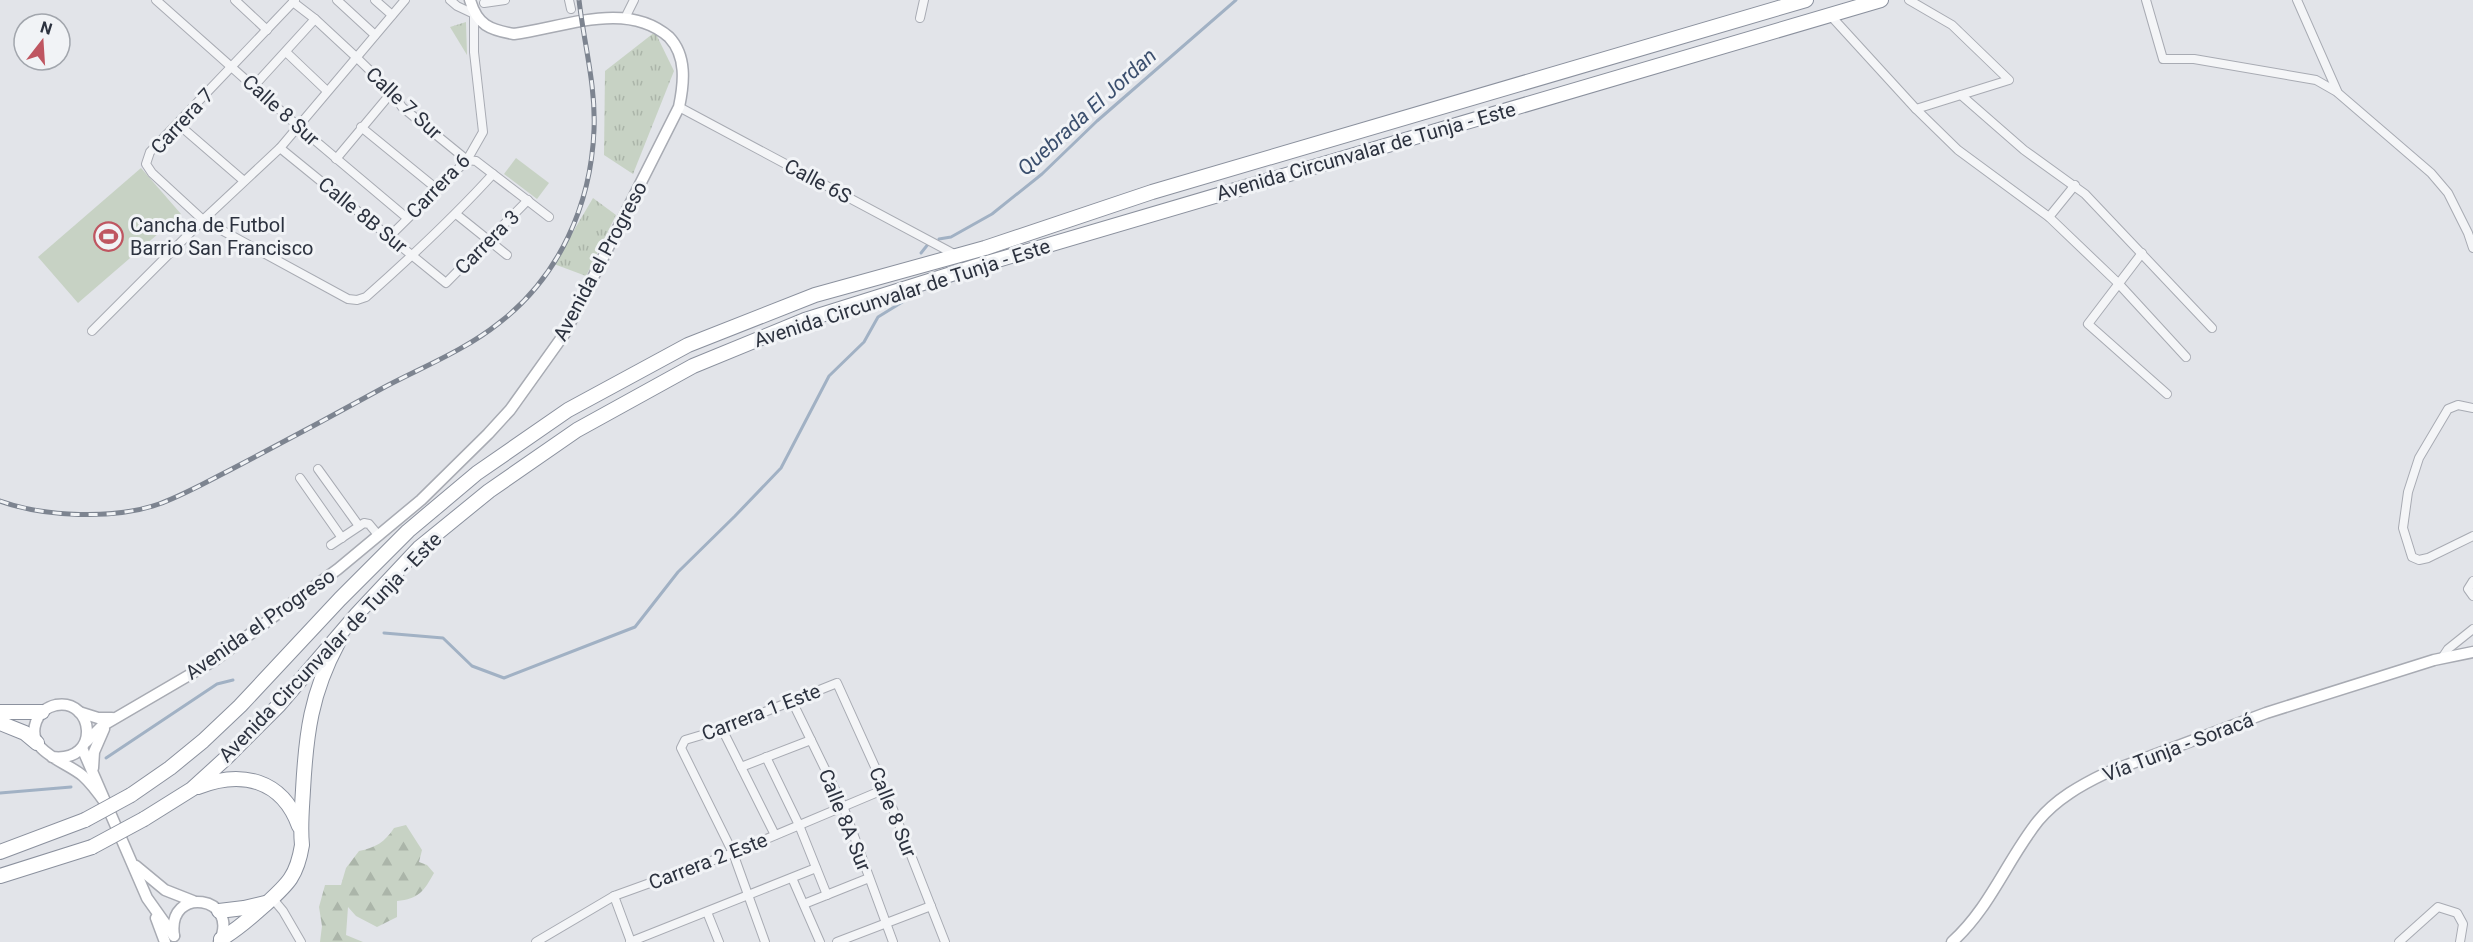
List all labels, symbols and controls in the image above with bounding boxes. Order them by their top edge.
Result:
north arrow [12,12,72,72]
text: N [38,17,54,39]
water label: Quebrada El Jordan [1013,44,1161,180]
street label: Calle 7 Sur [361,62,447,144]
street label: Calle 8 Sur [238,69,325,151]
street label: Carrera 7 [145,83,219,159]
street label: Avenida Circunvalar de Tunja - Este [1214,97,1518,205]
street label: Carrera 6 [401,148,475,224]
street label: Calle 6S [780,153,856,209]
street label: Calle 8B Sur [314,172,413,258]
street label: Avenida el Progreso [548,177,652,345]
street label: Carrera 3 [450,205,524,279]
place label: Cancha de Futbol Barrio San Francisco [130,213,314,260]
sports icon: Cancha de Futbol Barrio San Francisco [93,220,125,252]
street label: Avenida Circunvalar de Tunja - Este [751,234,1053,352]
street label: Avenida Circunvalar de Tunja - Este [214,527,446,767]
street label: Avenida el Progreso [181,563,339,685]
street label: Carrera 1 Este [698,678,824,746]
street label: Vía Tunja - Soracá [2099,707,2257,787]
street label: Calle 8 Sur [864,763,922,861]
street label: Calle 8A Sur [814,765,876,875]
street label: Carrera 2 Este [645,827,771,895]

